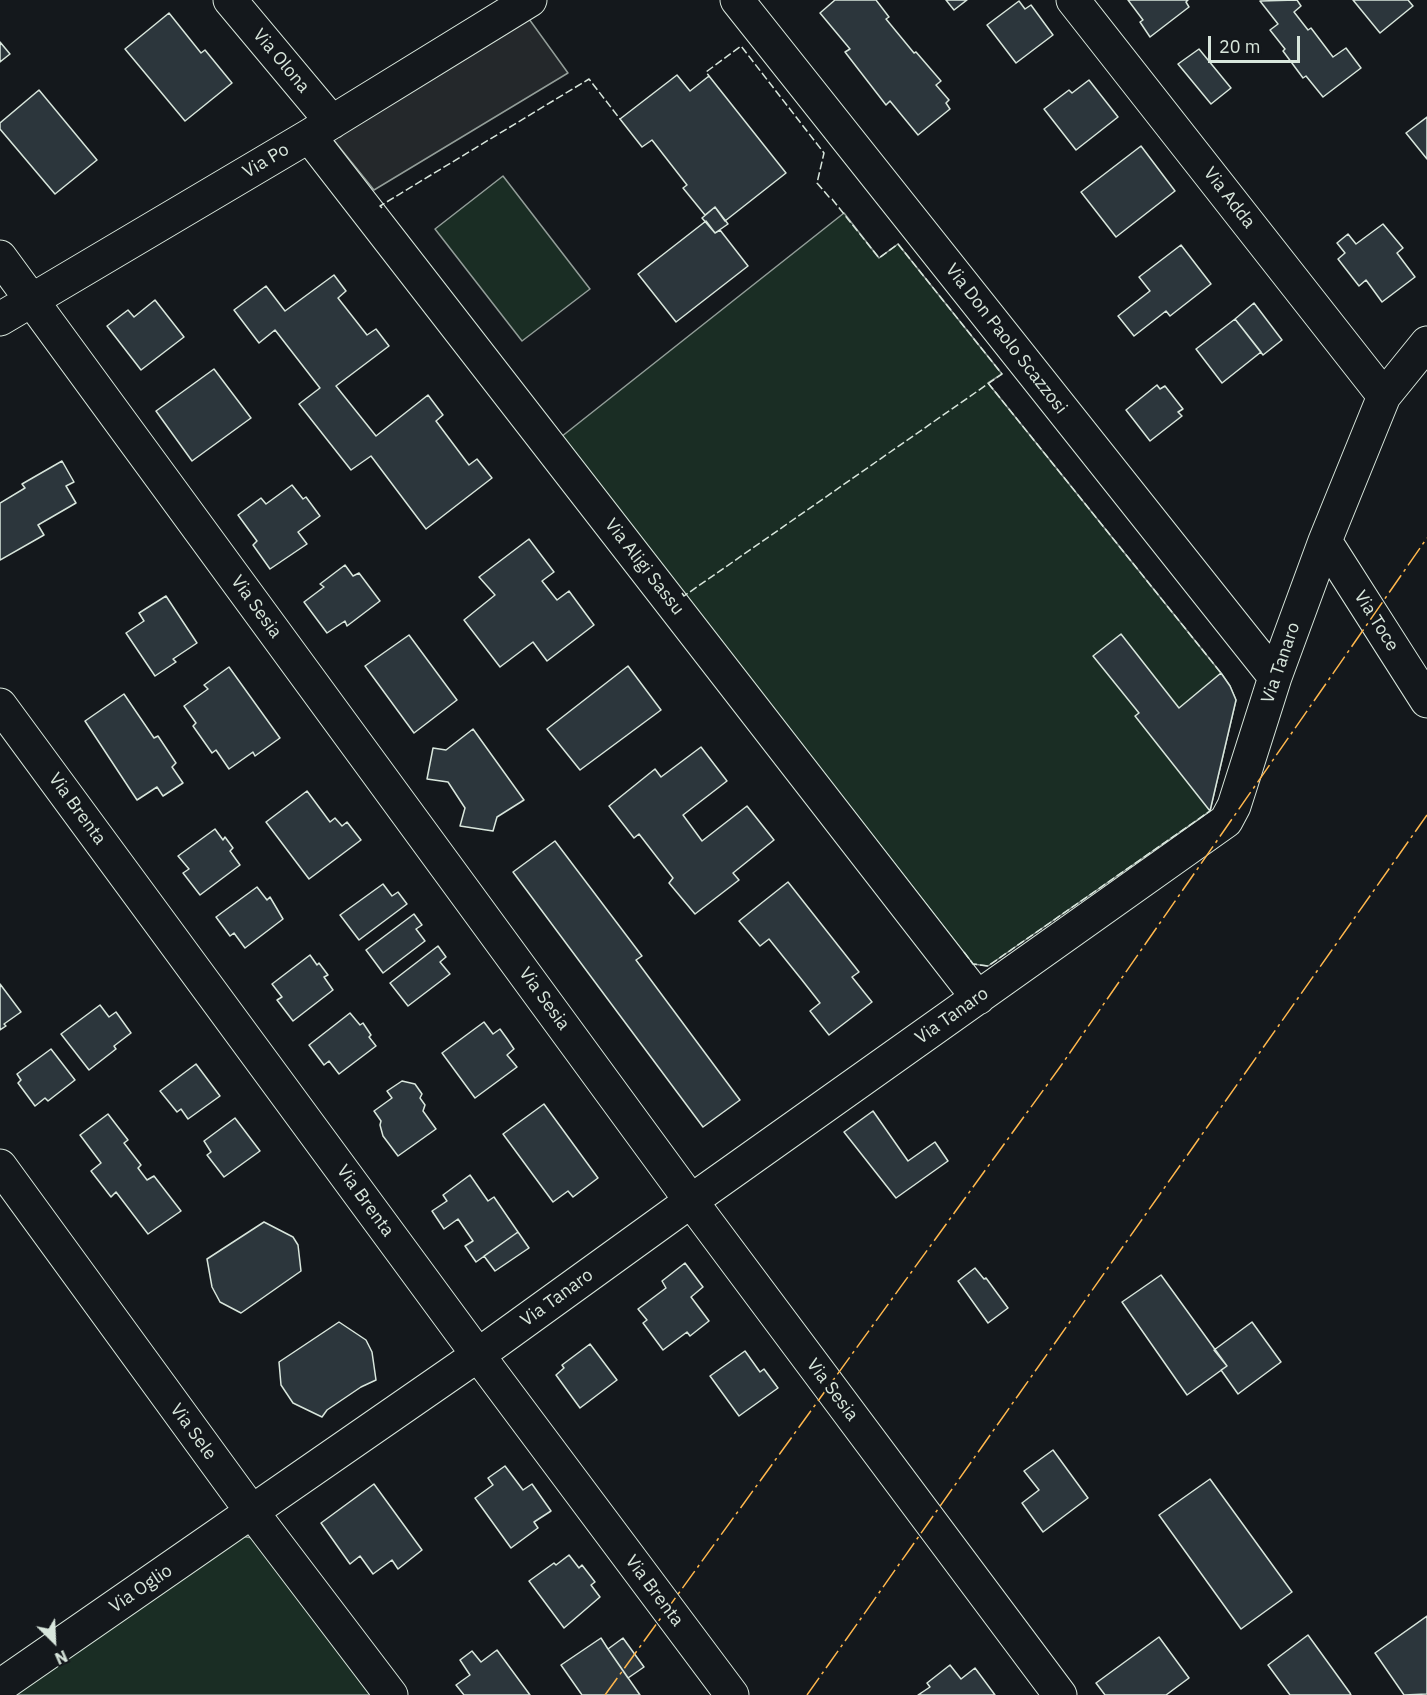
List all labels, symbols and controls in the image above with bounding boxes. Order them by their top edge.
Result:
scale bar [1211,24,1302,62]
street label: Via Olona [248,25,314,97]
text: 20 m [1219,35,1261,58]
street label: Via Po [239,139,293,183]
street label: Via Adda [1199,163,1259,233]
street label: Via Don Paolo Scazzosi [941,260,1071,418]
street label: Via Aligi Sassu [600,515,688,619]
street label: Via Sesia [226,571,286,643]
street label: Via Toce [1349,587,1403,655]
street label: Via Tanaro [1257,620,1305,706]
street label: Via Brenta [44,769,110,849]
street label: Via Sesia [514,963,574,1035]
street label: Via Tanaro [911,983,993,1049]
street label: Via Brenta [332,1161,398,1241]
street label: Via Tanaro [517,1264,597,1332]
street label: Via Sesia [802,1355,862,1425]
street label: Via Sele [165,1400,221,1464]
street label: Via Brenta [620,1551,688,1631]
street label: Via Oglio [106,1560,176,1618]
north arrow [24,1611,84,1671]
text: N [52,1646,71,1669]

